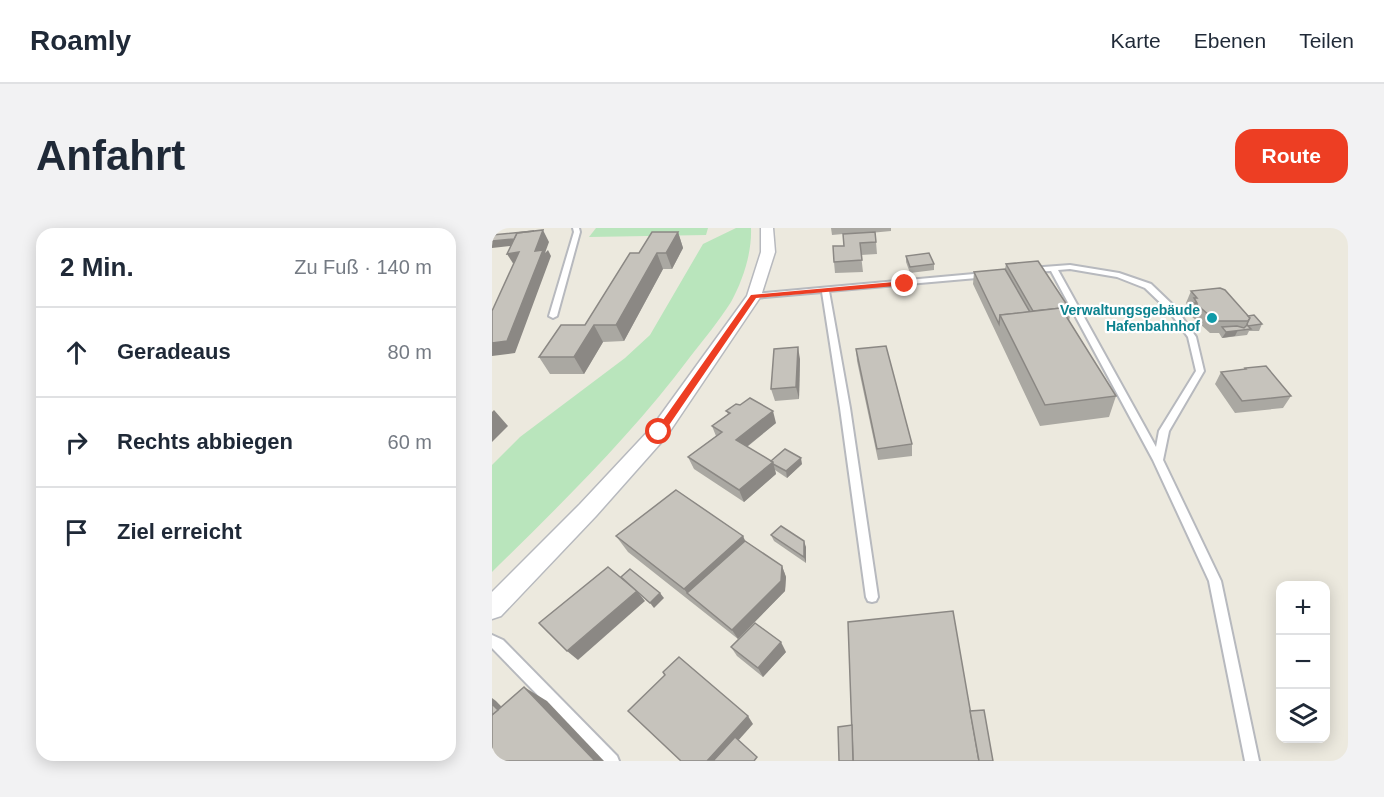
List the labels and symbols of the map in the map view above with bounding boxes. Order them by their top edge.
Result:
route end [891,270,917,296]
place label: Verwaltungsgebäude Hafenbahnhof [1060,302,1200,334]
marker: Verwaltungsgebäude Hafenbahnhof [1205,311,1219,325]
route start [645,418,671,444]

